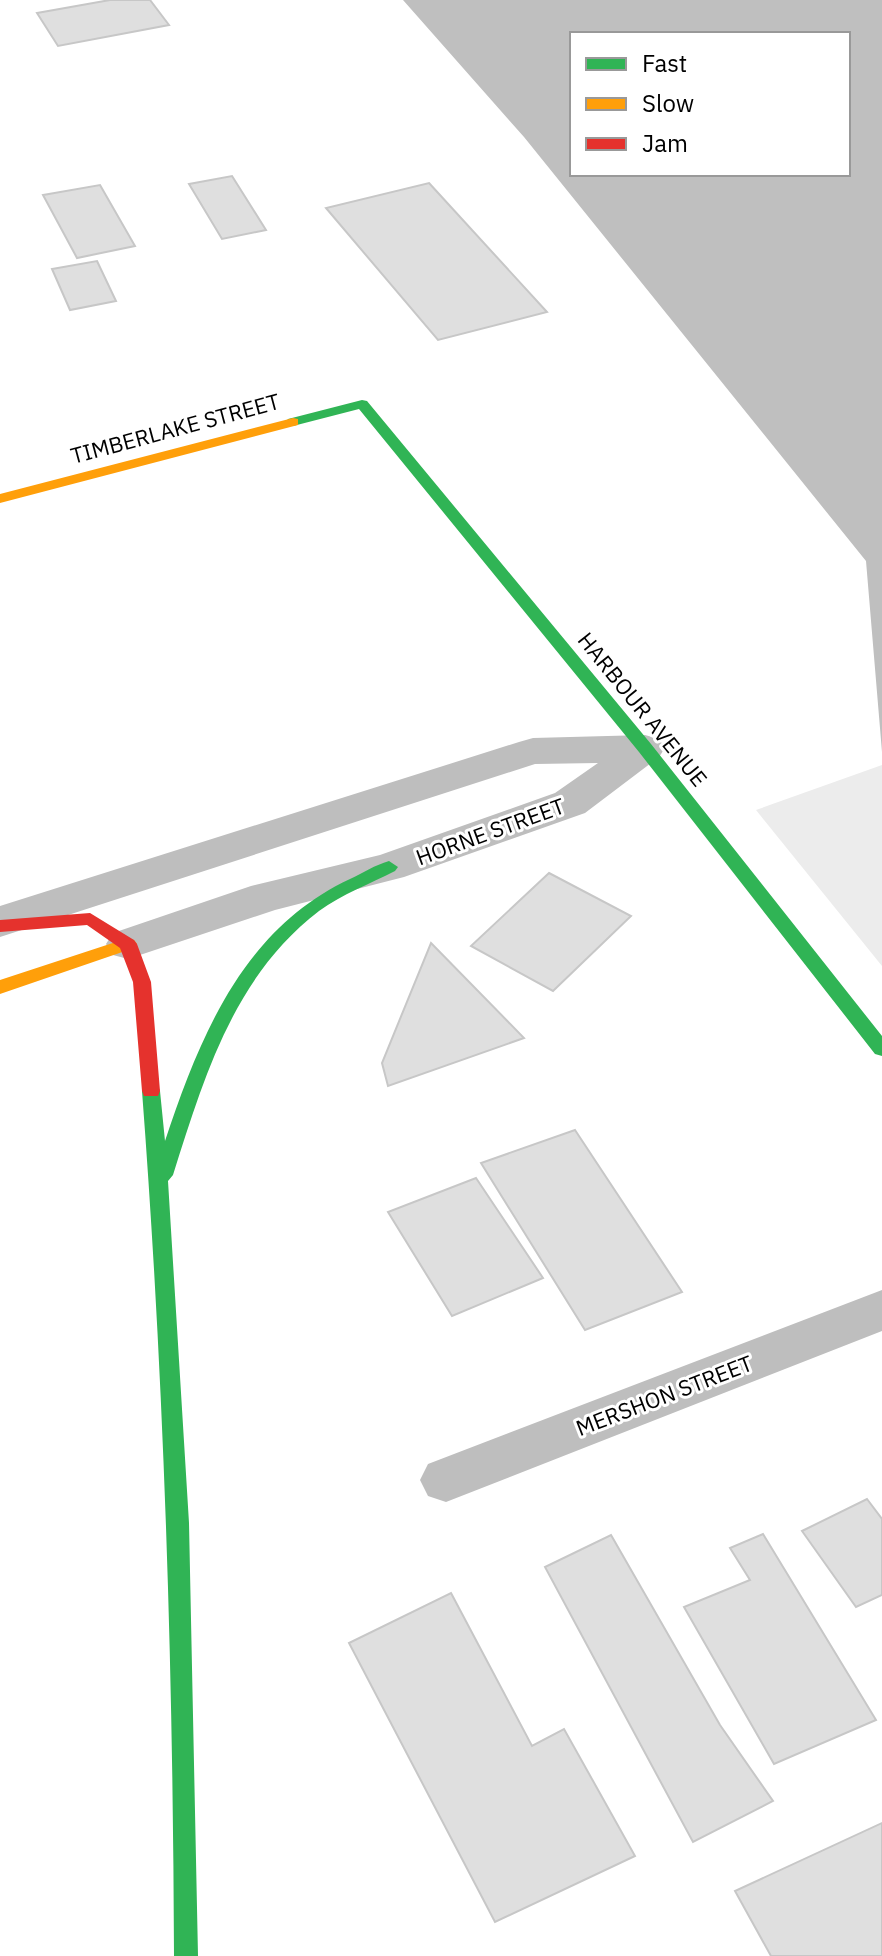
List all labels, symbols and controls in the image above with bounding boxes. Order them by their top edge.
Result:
legend [570,32,850,176]
text: Fast [642,47,687,79]
text: Slow [642,87,694,119]
text: Jam [642,127,688,159]
street label: TIMBERLAKE STREET [67,386,283,470]
street label: HARBOUR AVENUE [572,626,714,792]
street label: HORNE STREET [412,791,569,871]
street label: MERSHON STREET [572,1348,757,1442]

